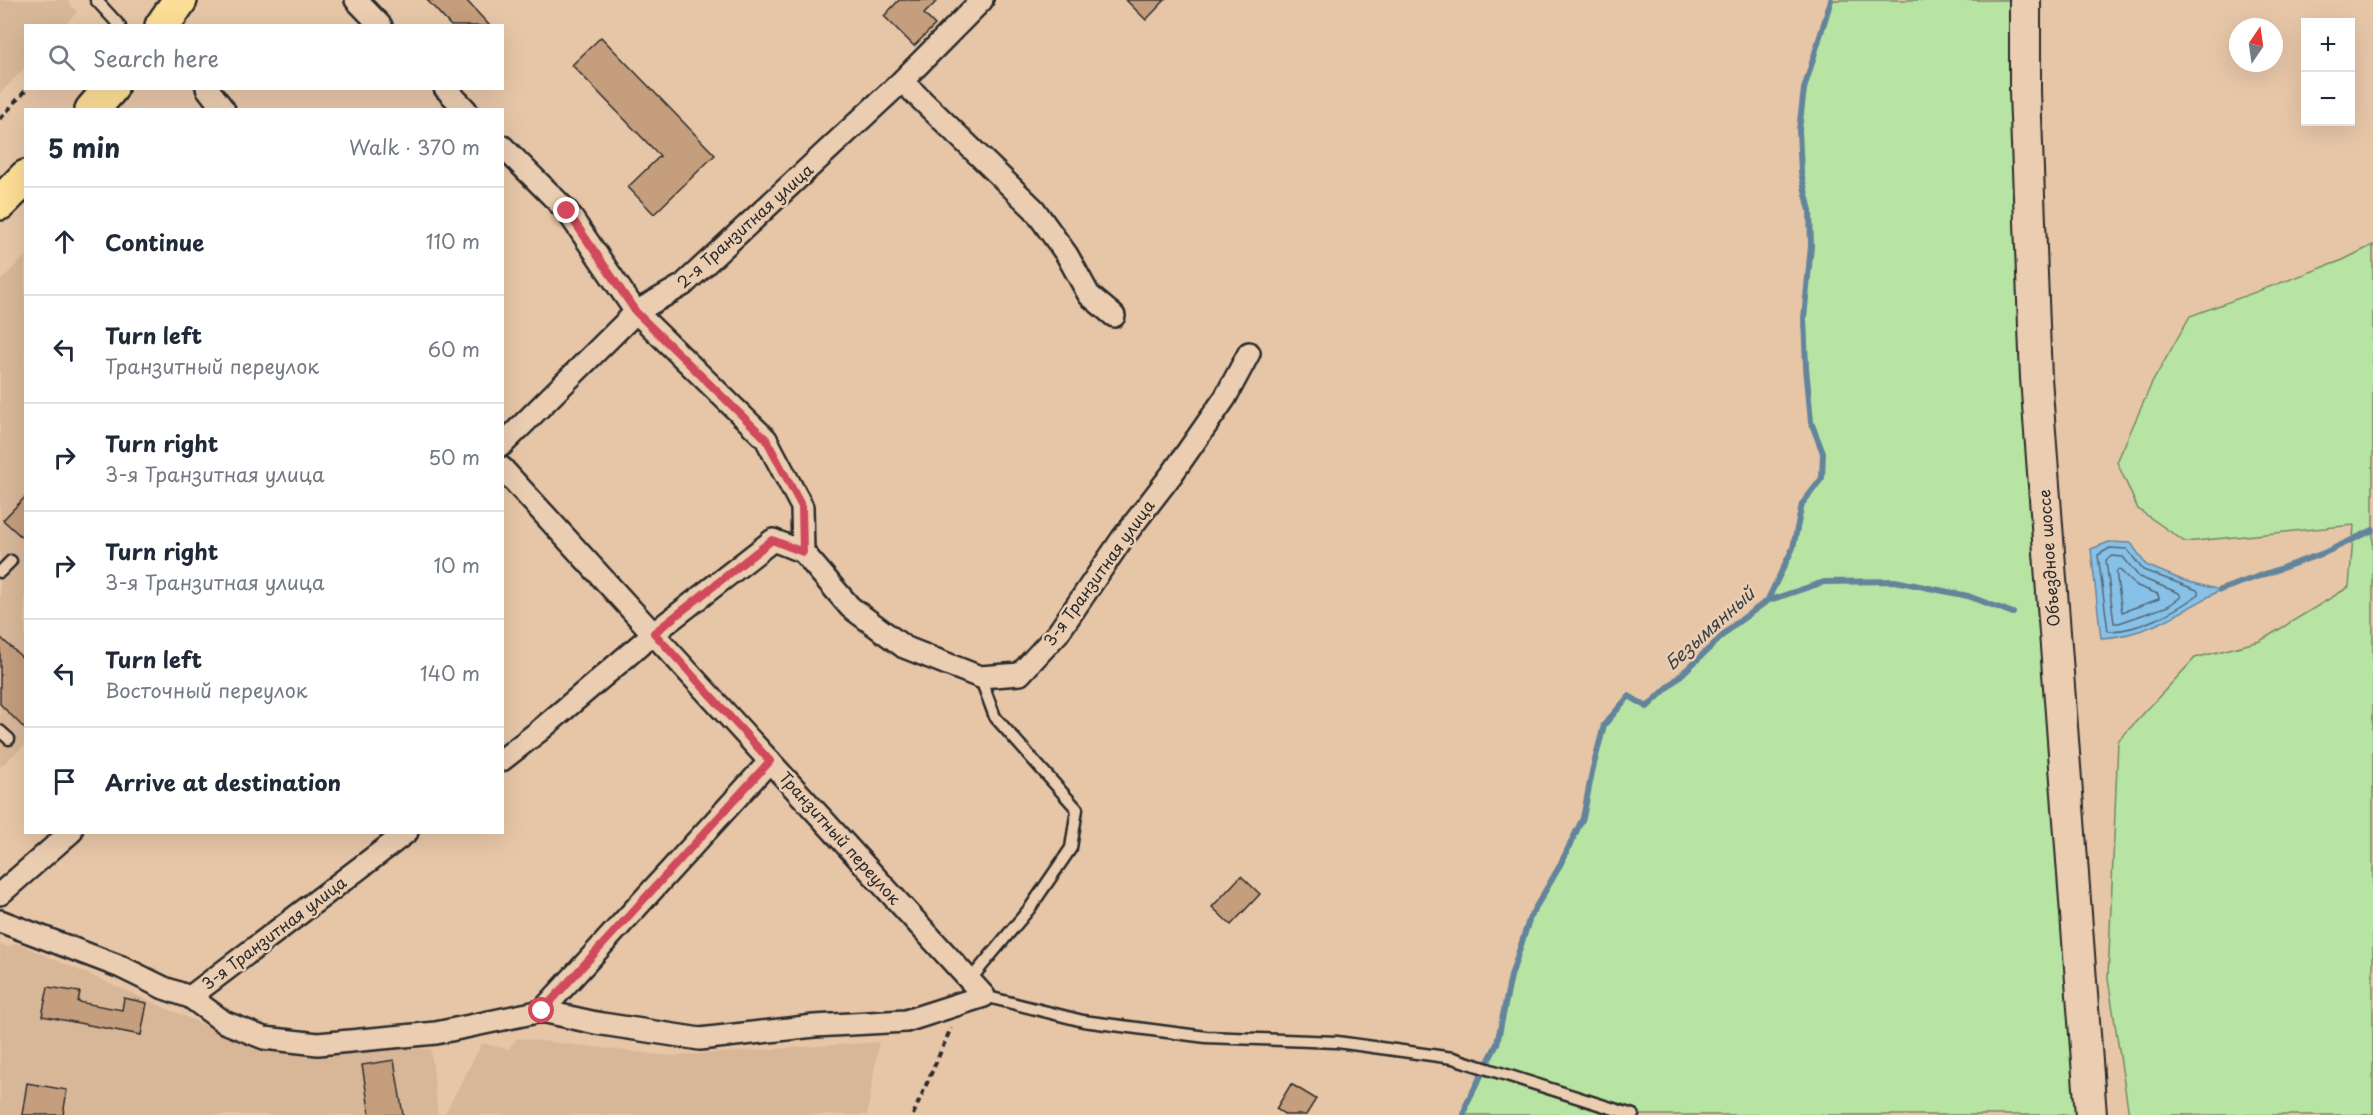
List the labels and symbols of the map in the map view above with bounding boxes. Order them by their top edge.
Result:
north arrow [2229,18,2283,72]
street label: 2-я Транзитная улица [671,157,818,293]
route end [553,197,579,223]
street label: Объездное шоссе [2031,489,2065,628]
street label: 3-я Транзитная улица [1037,494,1160,651]
water label: Безымянный [1658,578,1762,676]
street label: Транзитный переулок [774,766,907,909]
street label: 3-я Транзитная улица [196,870,351,995]
route start [528,997,554,1023]

